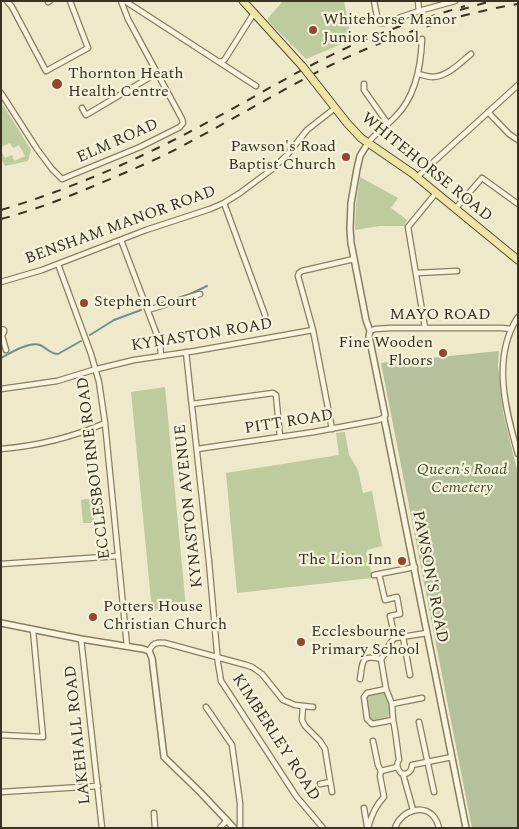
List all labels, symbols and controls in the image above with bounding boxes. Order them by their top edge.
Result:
place label: Whitehorse Manor Junior School [323,11,457,49]
marker: Whitehorse Manor Junior School [307,24,319,36]
place label: Thornton Heath Health Centre [68,65,184,103]
marker: Thornton Heath Health Centre [50,77,64,91]
street label: WHITEHORSE ROAD [357,109,495,227]
street label: ELM ROAD [74,115,162,169]
place label: Pawson's Road Baptist Church [228,138,336,176]
marker: Pawson's Road Baptist Church [340,151,352,163]
street label: BENSHAM MANOR ROAD [23,183,219,269]
place label: Stephen Court [94,293,197,313]
marker: Stephen Court [78,297,90,309]
street label: MAYO ROAD [389,306,491,326]
street label: KYNASTON ROAD [130,315,274,357]
place label: Fine Wooden Floors [338,334,433,372]
marker: Fine Wooden Floors [437,347,449,359]
street label: ECCLESBOURNE ROAD [74,376,116,560]
street label: PITT ROAD [243,407,335,439]
street label: KYNASTON AVENUE [172,423,208,589]
park label: Queen's Road Cemetery [417,461,507,499]
street label: PAWSON'S ROAD [407,509,451,645]
place label: The Lion Inn [298,551,392,571]
marker: The Lion Inn [396,555,408,567]
place label: Potters House Christian Church [103,598,227,636]
marker: Potters House Christian Church [87,611,99,623]
place label: Ecclesbourne Primary School [311,623,420,661]
marker: Ecclesbourne Primary School [295,636,307,648]
street label: LAKEHALL ROAD [62,664,96,806]
street label: KIMBERLEY ROAD [227,671,323,805]

